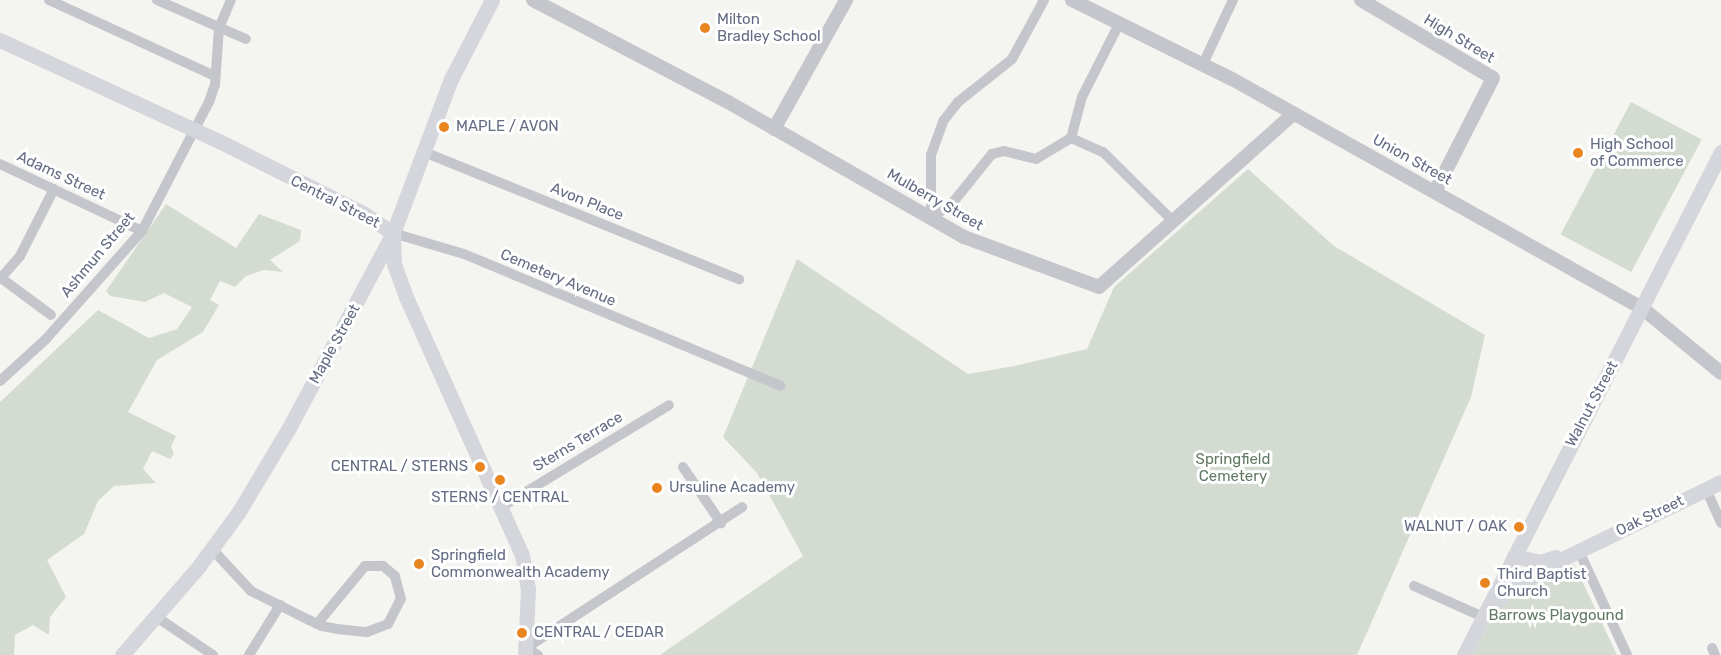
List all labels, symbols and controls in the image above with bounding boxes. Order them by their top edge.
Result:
place label: Milton Bradley School [717,10,821,45]
street label: High Street [1420,11,1498,67]
marker: Milton Bradley School [698,21,712,35]
place label: MAPLE / AVON [456,118,559,136]
marker: MAPLE / AVON [437,120,451,134]
street label: Union Street [1369,131,1455,189]
place label: High School of Commerce [1590,135,1684,170]
marker: High School of Commerce [1571,146,1585,160]
street label: Adams Street [14,148,108,204]
street label: Mulberry Street [883,165,987,235]
street label: Central Street [287,172,383,232]
street label: Avon Place [548,179,626,225]
street label: Ashmun Street [57,209,139,301]
street label: Cemetery Avenue [497,245,619,311]
street label: Maple Street [306,301,364,387]
street label: Walnut Street [1562,358,1622,450]
street label: Sterns Terrace [530,408,626,476]
park label: Springfield Cemetery [1196,450,1270,485]
place label: CENTRAL / STERNS [330,458,468,476]
marker: CENTRAL / STERNS [473,460,487,474]
marker: STERNS / CENTRAL [493,473,507,487]
place label: Ursuline Academy [669,479,796,497]
marker: Ursuline Academy [650,481,664,495]
place label: STERNS / CENTRAL [431,489,569,507]
street label: Oak Street [1613,492,1687,540]
place label: WALNUT / OAK [1404,518,1507,536]
marker: WALNUT / OAK [1512,520,1526,534]
place label: Springfield Commonwealth Academy [431,546,610,581]
marker: Springfield Commonwealth Academy [412,557,426,571]
place label: Third Baptist Church [1497,565,1586,600]
marker: Third Baptist Church [1478,576,1492,590]
park label: Barrows Playgound [1488,607,1624,625]
place label: CENTRAL / CEDAR [534,624,664,642]
marker: CENTRAL / CEDAR [515,626,529,640]

